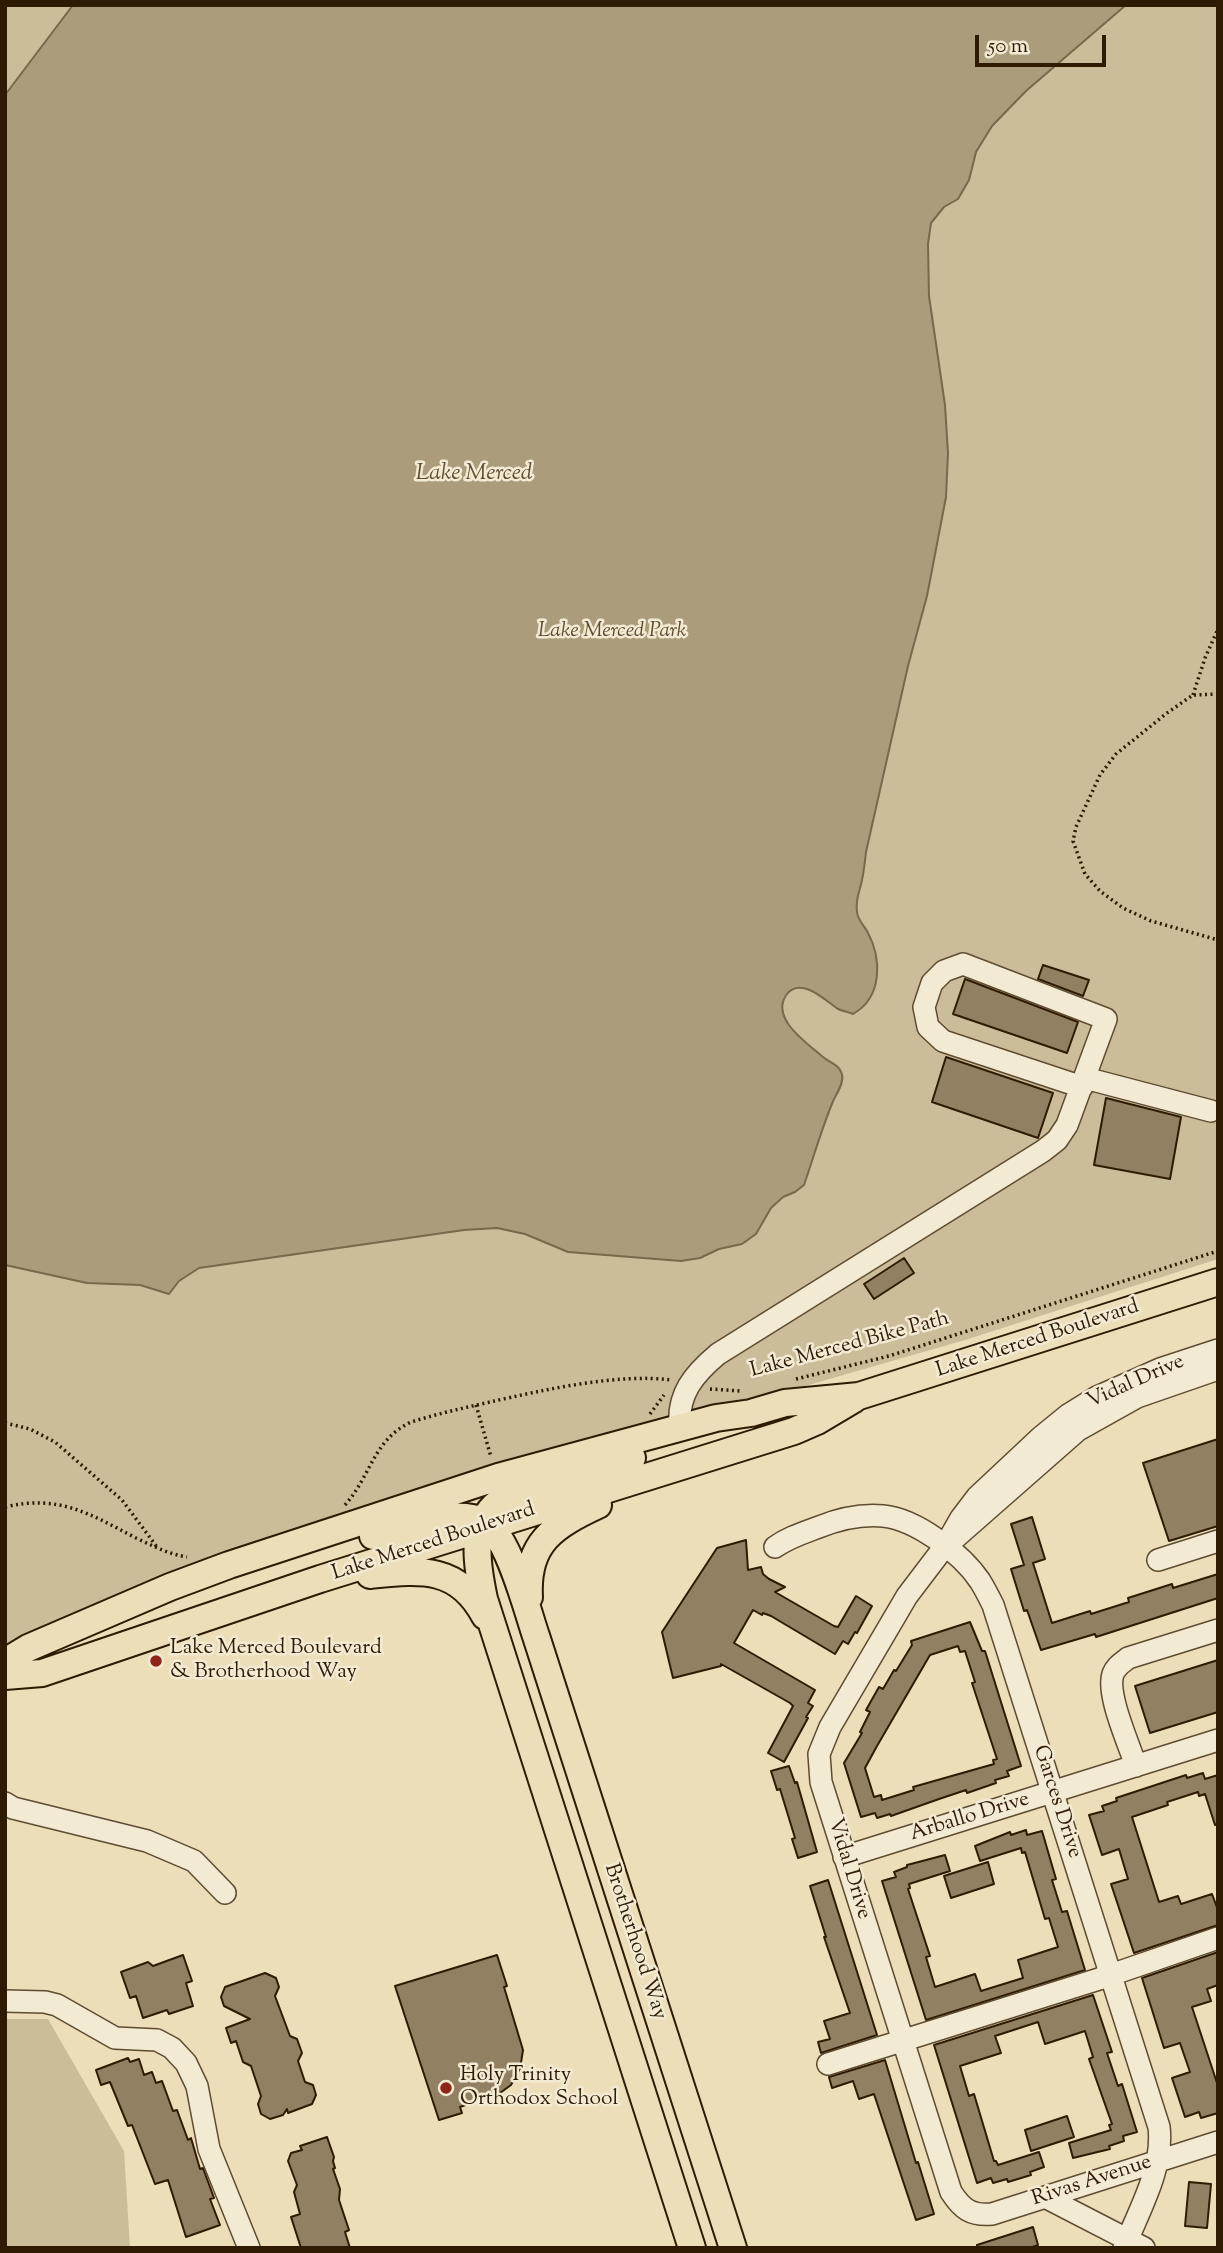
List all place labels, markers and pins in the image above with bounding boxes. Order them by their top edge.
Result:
place label: Lake Merced Boulevard & Brotherhood Way [170,1636,382,1686]
marker: Lake Merced Boulevard & Brotherhood Way [148,1653,164,1669]
place label: Holy Trinity Orthodox School [460,2063,618,2113]
marker: Holy Trinity Orthodox School [438,2080,454,2096]

